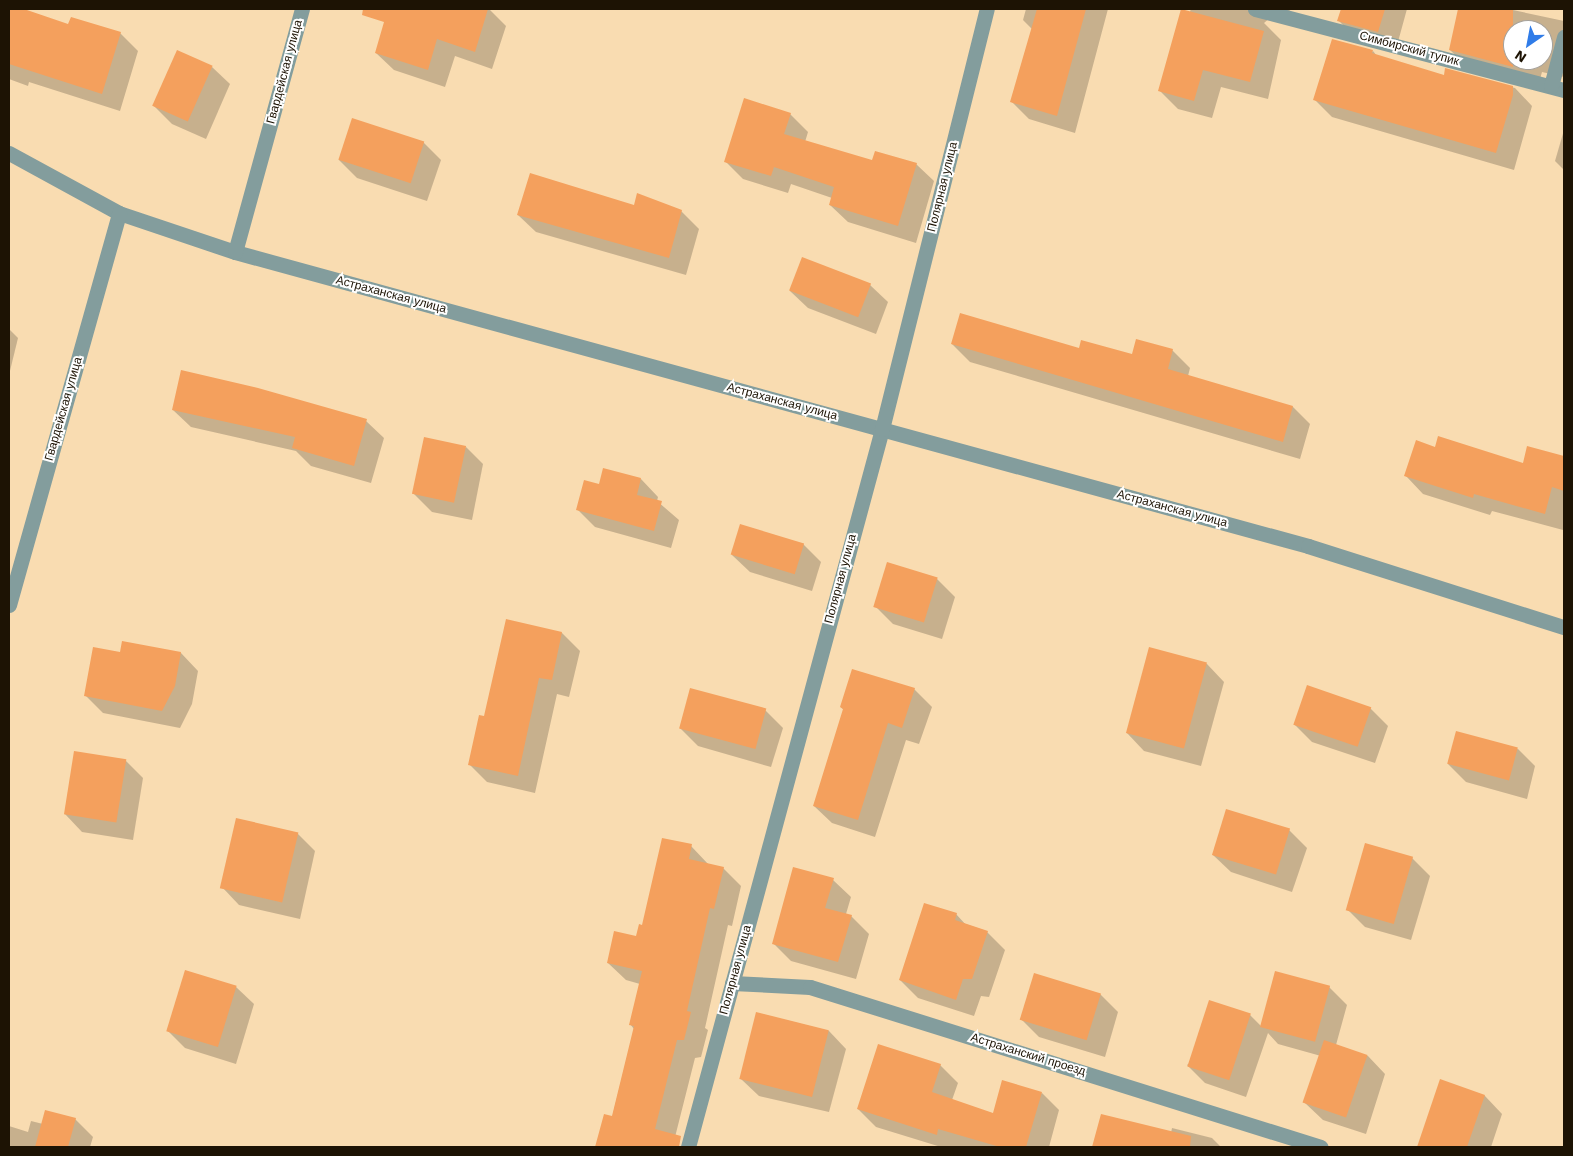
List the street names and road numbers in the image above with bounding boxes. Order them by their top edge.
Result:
street label: Гвардейская улица [264,18,306,126]
street label: Симбирский тупик [1358,29,1460,69]
street label: Полярная улица [925,141,961,233]
street label: Астраханская улица [334,273,448,317]
street label: Гвардейская улица [42,355,86,463]
street label: Астраханская улица [725,380,839,424]
street label: Астраханская улица [1115,487,1229,531]
street label: Полярная улица [822,533,860,625]
street label: Полярная улица [717,924,755,1016]
street label: Астраханский проезд [969,1031,1087,1079]

